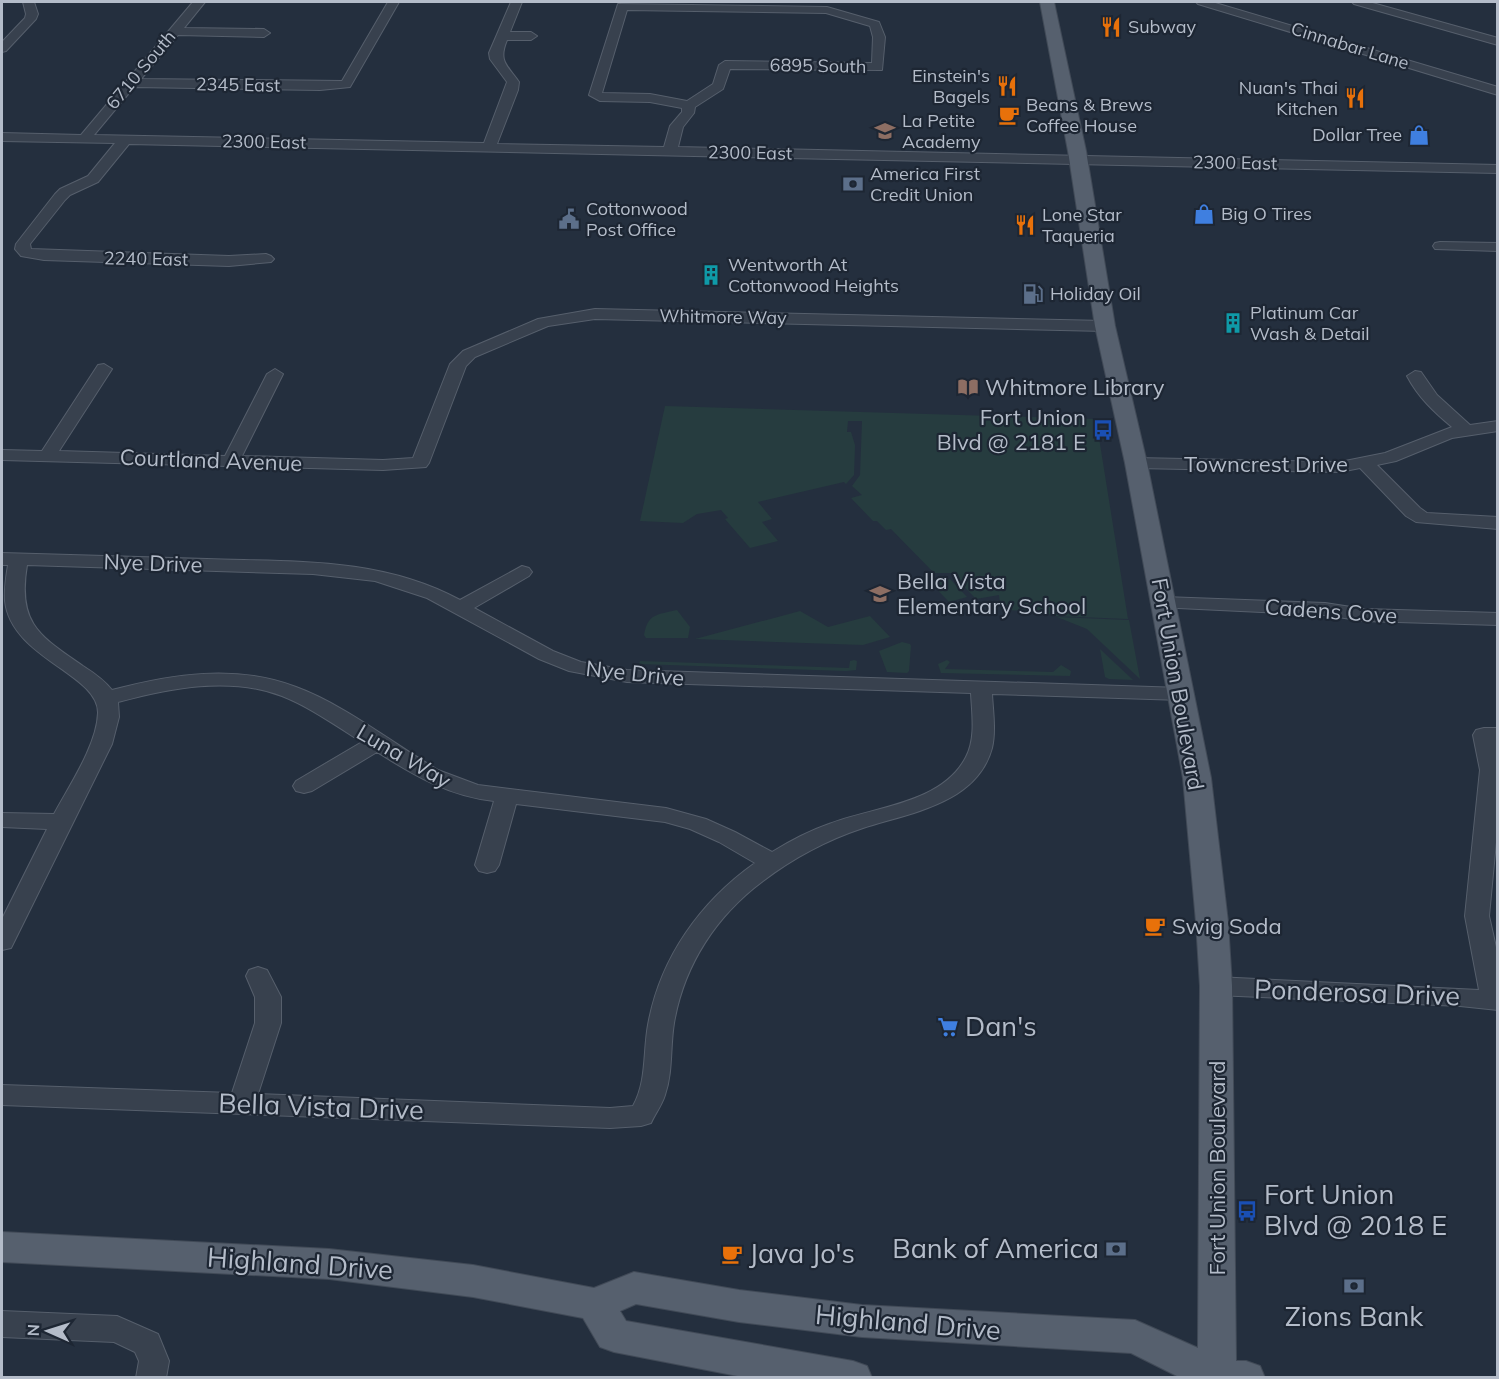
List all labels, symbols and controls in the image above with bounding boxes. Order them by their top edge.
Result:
restaurant icon: Subway [1099,15,1123,39]
place label: Subway [1128,15,1196,38]
street label: Cinnabar Lane [1288,17,1412,74]
street label: 6710 South [101,25,180,114]
street label: 6895 South [770,53,867,78]
place label: Einstein's Bagels [912,64,990,108]
street label: 2345 East [196,72,280,97]
restaurant icon: Einstein's Bagels [995,74,1019,98]
place label: Nuan's Thai Kitchen [1239,76,1338,120]
restaurant icon: Nuan's Thai Kitchen [1343,86,1367,110]
place label: Beans & Brews Coffee House [1026,93,1153,137]
cafe icon: Beans & Brews Coffee House [997,103,1021,127]
place label: La Petite Academy [902,109,981,153]
school or university icon: La Petite Academy [873,119,897,143]
place label: Dollar Tree [1312,123,1402,146]
shop icon: Dollar Tree [1407,123,1431,147]
street label: 2300 East [222,129,306,154]
street label: 2300 East [708,140,792,165]
street label: 2300 East [1193,150,1277,175]
place label: America First Credit Union [870,162,980,206]
bank icon: America First Credit Union [841,172,865,196]
place label: Cottonwood Post Office [586,197,688,241]
shop icon: Big O Tires [1192,202,1216,226]
place label: Big O Tires [1221,202,1312,225]
place label: Lone Star Taqueria [1042,203,1122,247]
public building icon: Cottonwood Post Office [557,207,581,231]
restaurant icon: Lone Star Taqueria [1013,213,1037,237]
street label: 2240 East [104,246,188,271]
place label: Wentworth At Cottonwood Heights [728,253,899,297]
building icon: Wentworth At Cottonwood Heights [699,263,723,287]
fuel station icon: Holiday Oil [1021,282,1045,306]
place label: Holiday Oil [1050,282,1141,305]
place label: Platinum Car Wash & Detail [1250,301,1370,345]
street label: Whitmore Way [659,304,787,329]
building icon: Platinum Car Wash & Detail [1221,311,1245,335]
place label: Whitmore Library [985,373,1165,401]
library icon: Whitmore Library [956,375,980,399]
place label: Fort Union Blvd @ 2181 E [937,403,1086,456]
bus stop icon: Fort Union Blvd @ 2181 E [1091,418,1115,442]
street label: Courtland Avenue [119,443,303,477]
street label: Towncrest Drive [1184,450,1348,478]
street label: Nye Drive [103,547,203,579]
place label: Bella Vista Elementary School [897,567,1086,620]
street label: Fort Union Boulevard [1146,576,1210,792]
school or university icon: Bella Vista Elementary School [868,582,892,606]
street label: Cadens Cove [1264,592,1398,630]
street label: Nye Drive [584,654,686,692]
street label: Luna Way [352,718,456,794]
place label: Swig Soda [1172,912,1282,940]
cafe icon: Swig Soda [1143,914,1167,938]
street label: Ponderosa Drive [1253,971,1461,1013]
place label: Dan's [965,1009,1037,1043]
supermarket icon: Dan's [936,1015,960,1039]
street label: Fort Union Boulevard [1203,1061,1231,1275]
street label: Bella Vista Drive [218,1085,424,1127]
place label: Fort Union Blvd @ 2018 E [1264,1177,1447,1242]
bus stop icon: Fort Union Blvd @ 2018 E [1235,1199,1259,1223]
place label: Bank of America [892,1231,1099,1265]
place label: Java Jo's [749,1236,855,1270]
bank icon: Bank of America [1104,1237,1128,1261]
street label: Highland Drive [206,1240,394,1286]
cafe icon: Java Jo's [720,1242,744,1266]
bank icon: Zions Bank [1342,1274,1366,1298]
street label: Highland Drive [814,1297,1002,1347]
place label: Zions Bank [1285,1299,1424,1333]
north arrow [18,1301,78,1361]
text: N [23,1324,43,1337]

